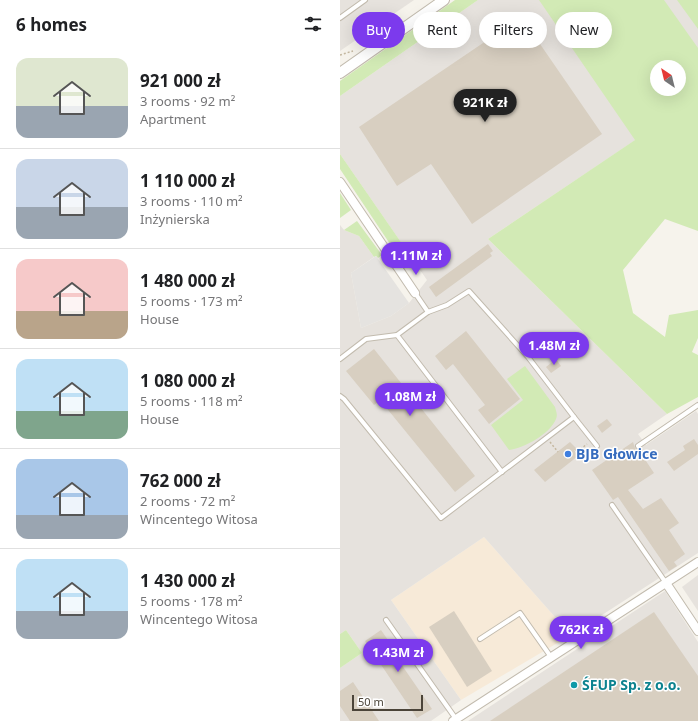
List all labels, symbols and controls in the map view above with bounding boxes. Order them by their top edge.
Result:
chip: Buy [352,12,405,48]
chip: Rent [413,12,471,48]
chip: Filters [479,12,547,48]
chip: New [555,12,612,48]
text: 6 homes [16,13,87,36]
icon: filters [302,13,324,35]
north arrow [650,60,686,96]
map controls [650,60,686,96]
text: 921 000 zł [140,69,221,92]
icon: home [48,74,96,122]
pin: 921K zł [448,89,522,123]
text: 3 rooms · 92 m² [140,92,235,110]
text: 921K zł [463,93,507,111]
text: Apartment [140,110,206,128]
text: 1 110 000 zł [140,169,235,192]
icon: home [48,175,96,223]
text: 3 rooms · 110 m² [140,192,243,210]
text: Inżynierska [140,210,210,228]
pin: 1.11M zł [375,242,457,276]
text: 1.11M zł [390,246,442,264]
text: 1 480 000 zł [140,269,235,292]
icon: home [48,275,96,323]
text: 5 rooms · 173 m² [140,292,243,310]
text: House [140,310,179,328]
pin: 1.48M zł [513,332,595,366]
text: 1.48M zł [528,336,580,354]
text: 1 080 000 zł [140,369,235,392]
icon: home [48,375,96,423]
pin: 1.08M zł [369,383,451,417]
text: 1.08M zł [384,387,436,405]
text: 5 rooms · 118 m² [140,392,243,410]
text: House [140,410,179,428]
place label: BJB Głowice [576,444,658,463]
marker: BJB Głowice [563,449,573,459]
text: 762 000 zł [140,469,221,492]
icon: home [48,475,96,523]
text: 2 rooms · 72 m² [140,492,235,510]
text: Wincentego Witosa [140,510,258,528]
text: 1 430 000 zł [140,569,235,592]
icon: home [48,575,96,623]
text: 5 rooms · 178 m² [140,592,243,610]
text: Wincentego Witosa [140,610,258,628]
pin: 762K zł [544,616,618,650]
text: 762K zł [559,620,603,638]
pin: 1.43M zł [357,639,439,673]
text: 1.43M zł [372,643,424,661]
place label: ŚFUP Sp. z o.o. [582,675,680,694]
marker: ŚFUP Sp. z o.o. [569,680,579,690]
scale bar [352,693,423,712]
text: 50 m [358,694,384,709]

